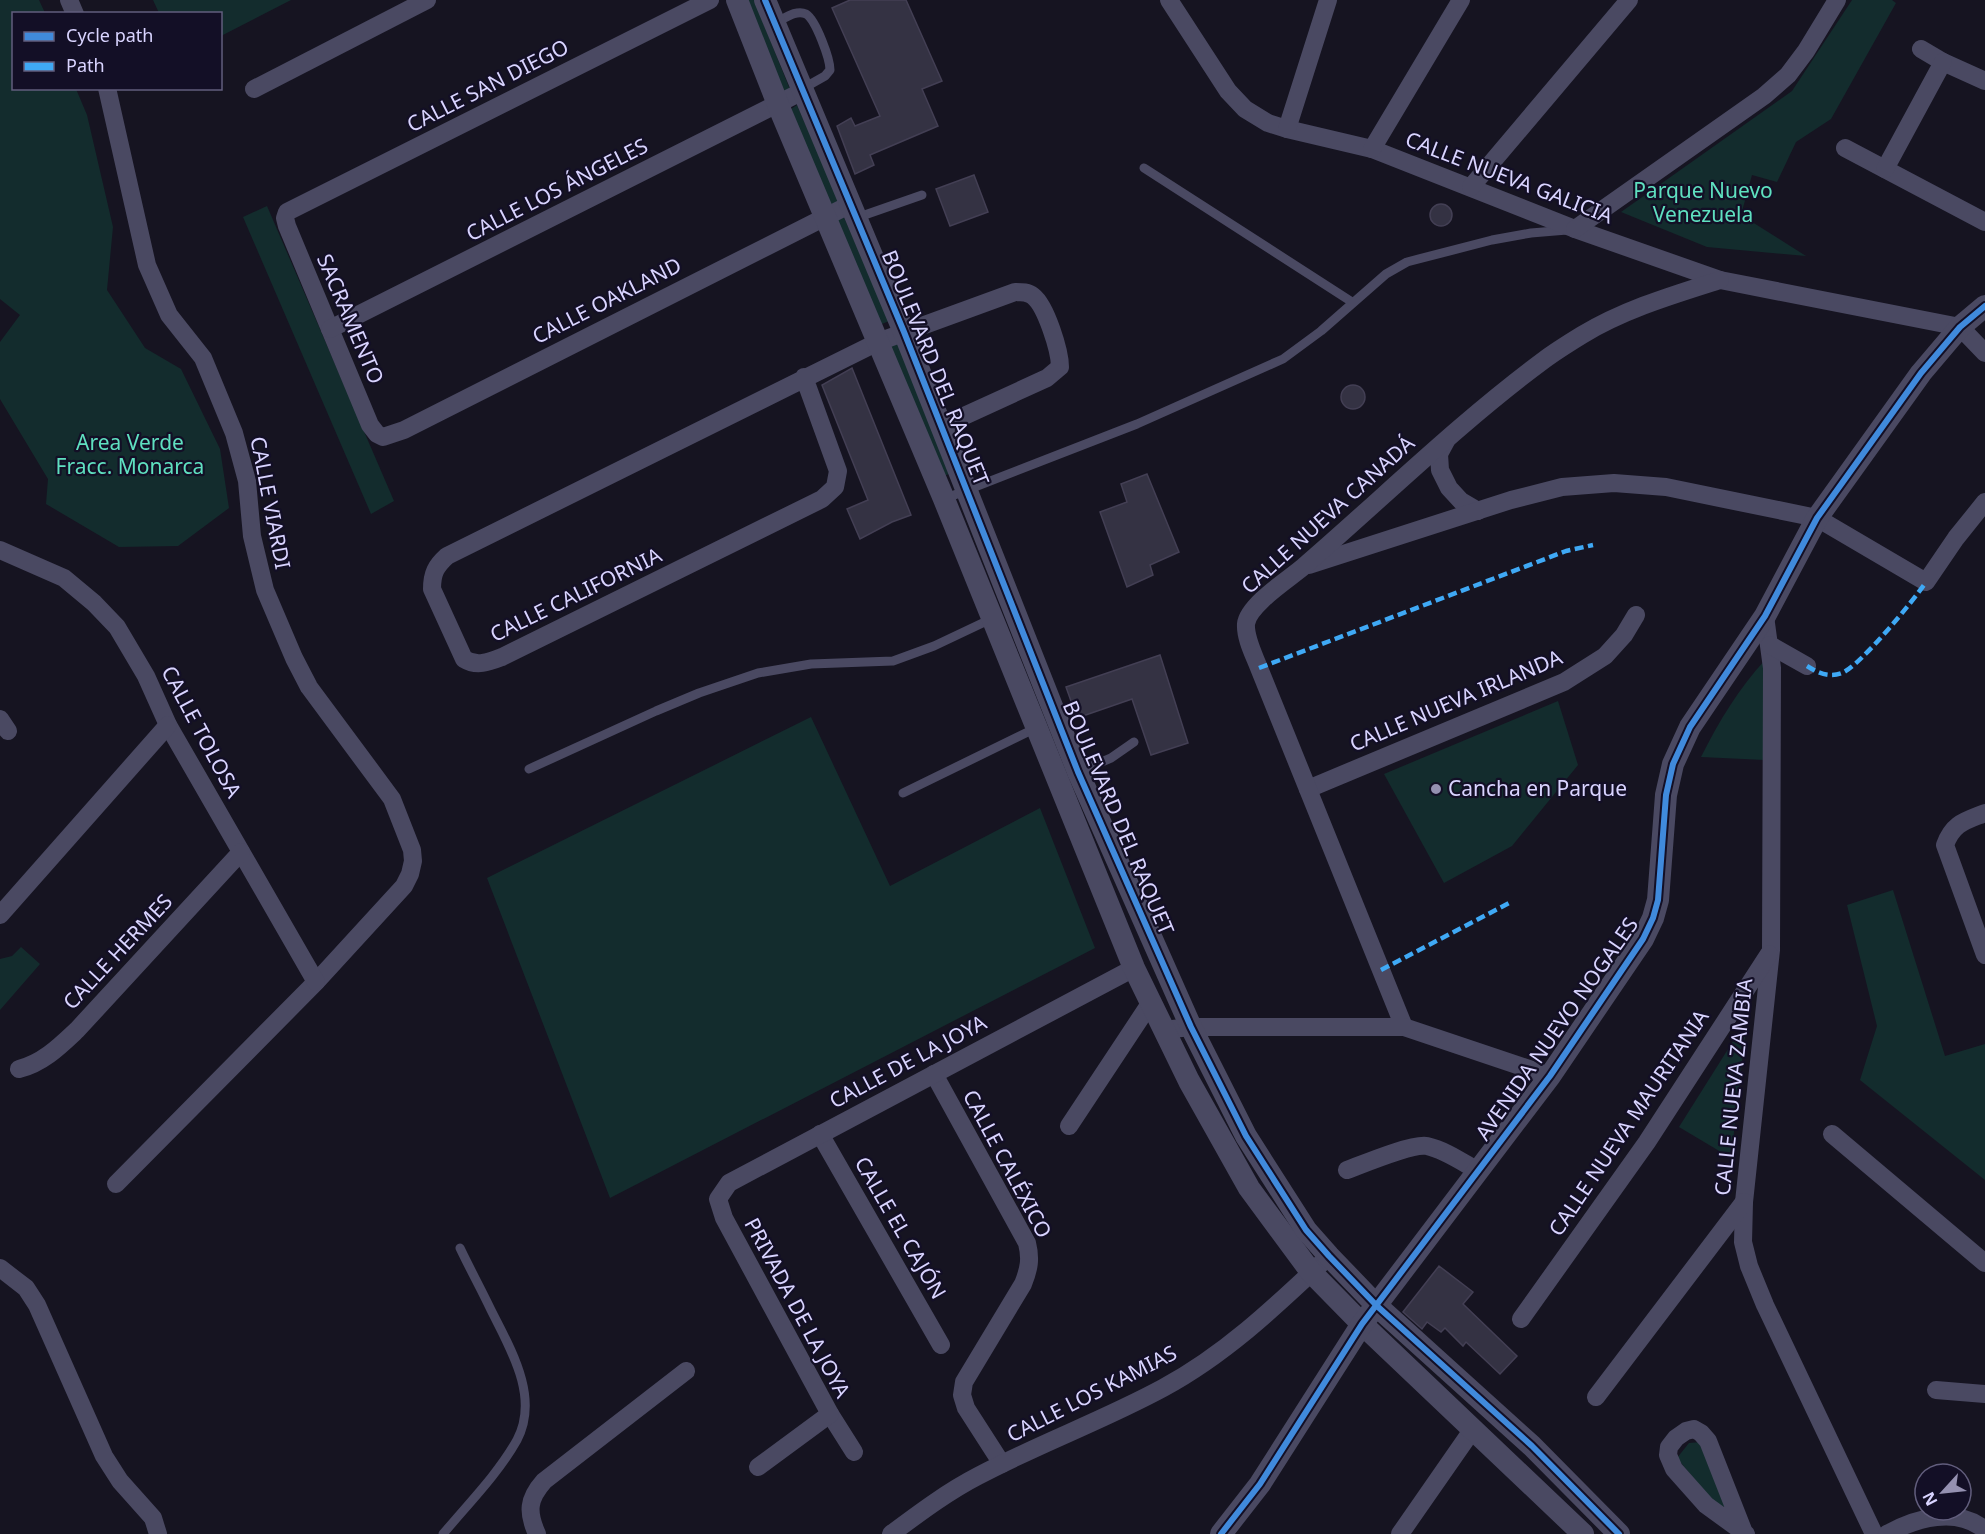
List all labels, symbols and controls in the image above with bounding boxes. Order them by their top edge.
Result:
legend [12,12,222,90]
text: Cycle path [66,23,153,47]
street label: CALLE SAN DIEGO [402,32,573,138]
text: Path [66,53,105,77]
street label: CALLE NUEVA GALICIA [1402,125,1618,230]
street label: CALLE LOS ÁNGELES [461,131,652,247]
park label: Parque Nuevo Venezuela [1633,176,1773,228]
street label: BOULEVARD DEL RAQUET [876,246,996,490]
street label: SACRAMENTO [311,249,391,388]
street label: CALLE OAKLAND [527,250,686,350]
park label: Area Verde Fracc. Monarca [56,428,204,480]
street label: CALLE NUEVA CANADÁ [1235,429,1420,600]
street label: CALLE VIARDI [244,434,298,571]
street label: CALLE CALIFORNIA [485,540,666,648]
street label: CALLE NUEVA IRLANDA [1345,642,1567,758]
street label: CALLE TOLOSA [155,661,249,803]
street label: BOULEVARD DEL RAQUET [1057,696,1181,939]
place label: Cancha en Parque [1448,774,1627,802]
marker: Cancha en Parque [1429,782,1443,796]
street label: CALLE HERMES [56,888,178,1015]
street label: AVENIDA NUEVO NOGALES [1468,911,1644,1146]
street label: CALLE NUEVA ZAMBIA [1708,976,1758,1197]
street label: CALLE NUEVA MAURITANIA [1542,1003,1715,1241]
street label: CALLE DE LA JOYA [824,1008,991,1114]
street label: CALLE CALÉXICO [957,1085,1059,1242]
street label: CALLE EL CAJÓN [849,1151,953,1304]
street label: PRIVADA DE LA JOYA [739,1213,858,1403]
street label: CALLE LOS KAMIAS [1002,1338,1181,1448]
north arrow [1913,1462,1973,1522]
text: N [1917,1488,1942,1510]

